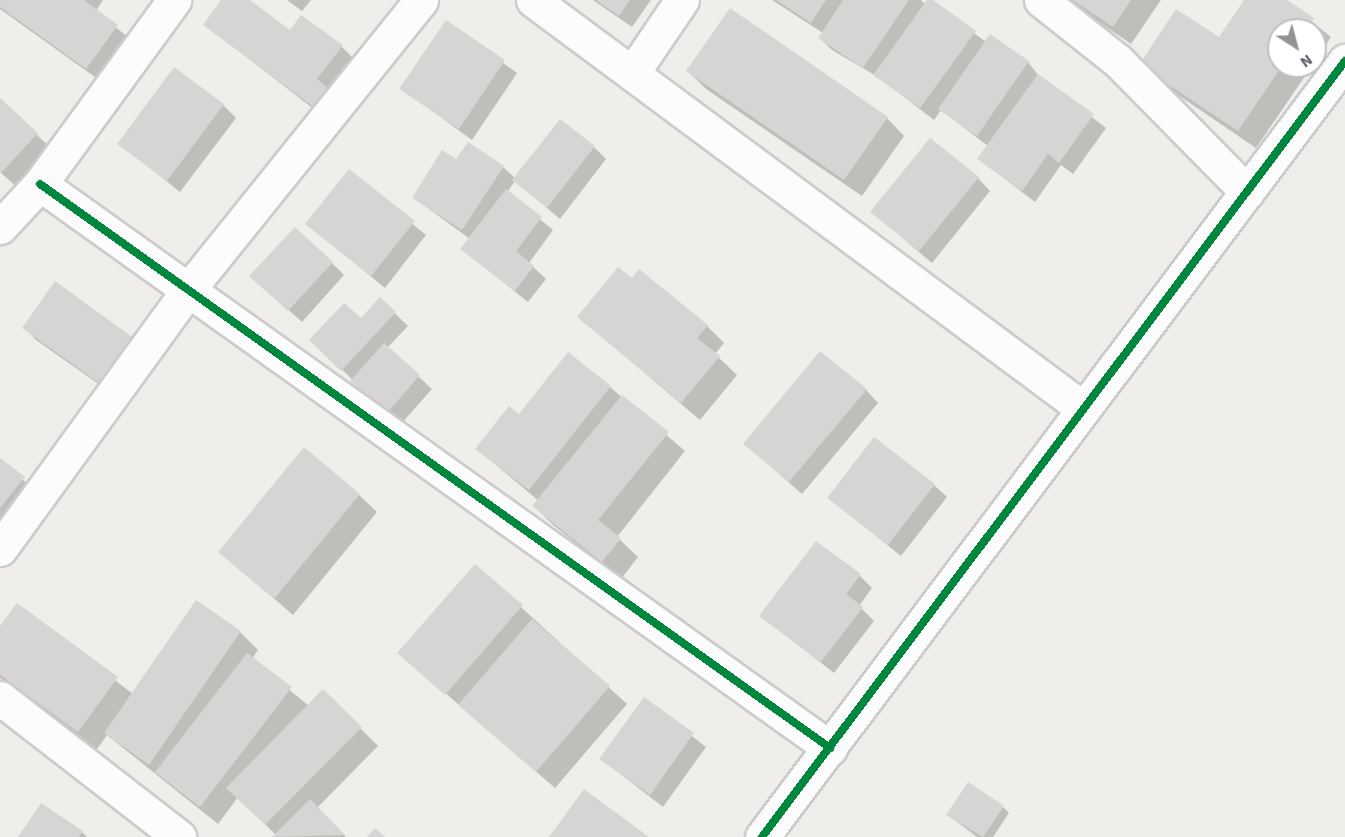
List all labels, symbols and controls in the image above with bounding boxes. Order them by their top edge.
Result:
north arrow [1267,18,1327,78]
text: N [1296,49,1317,73]

